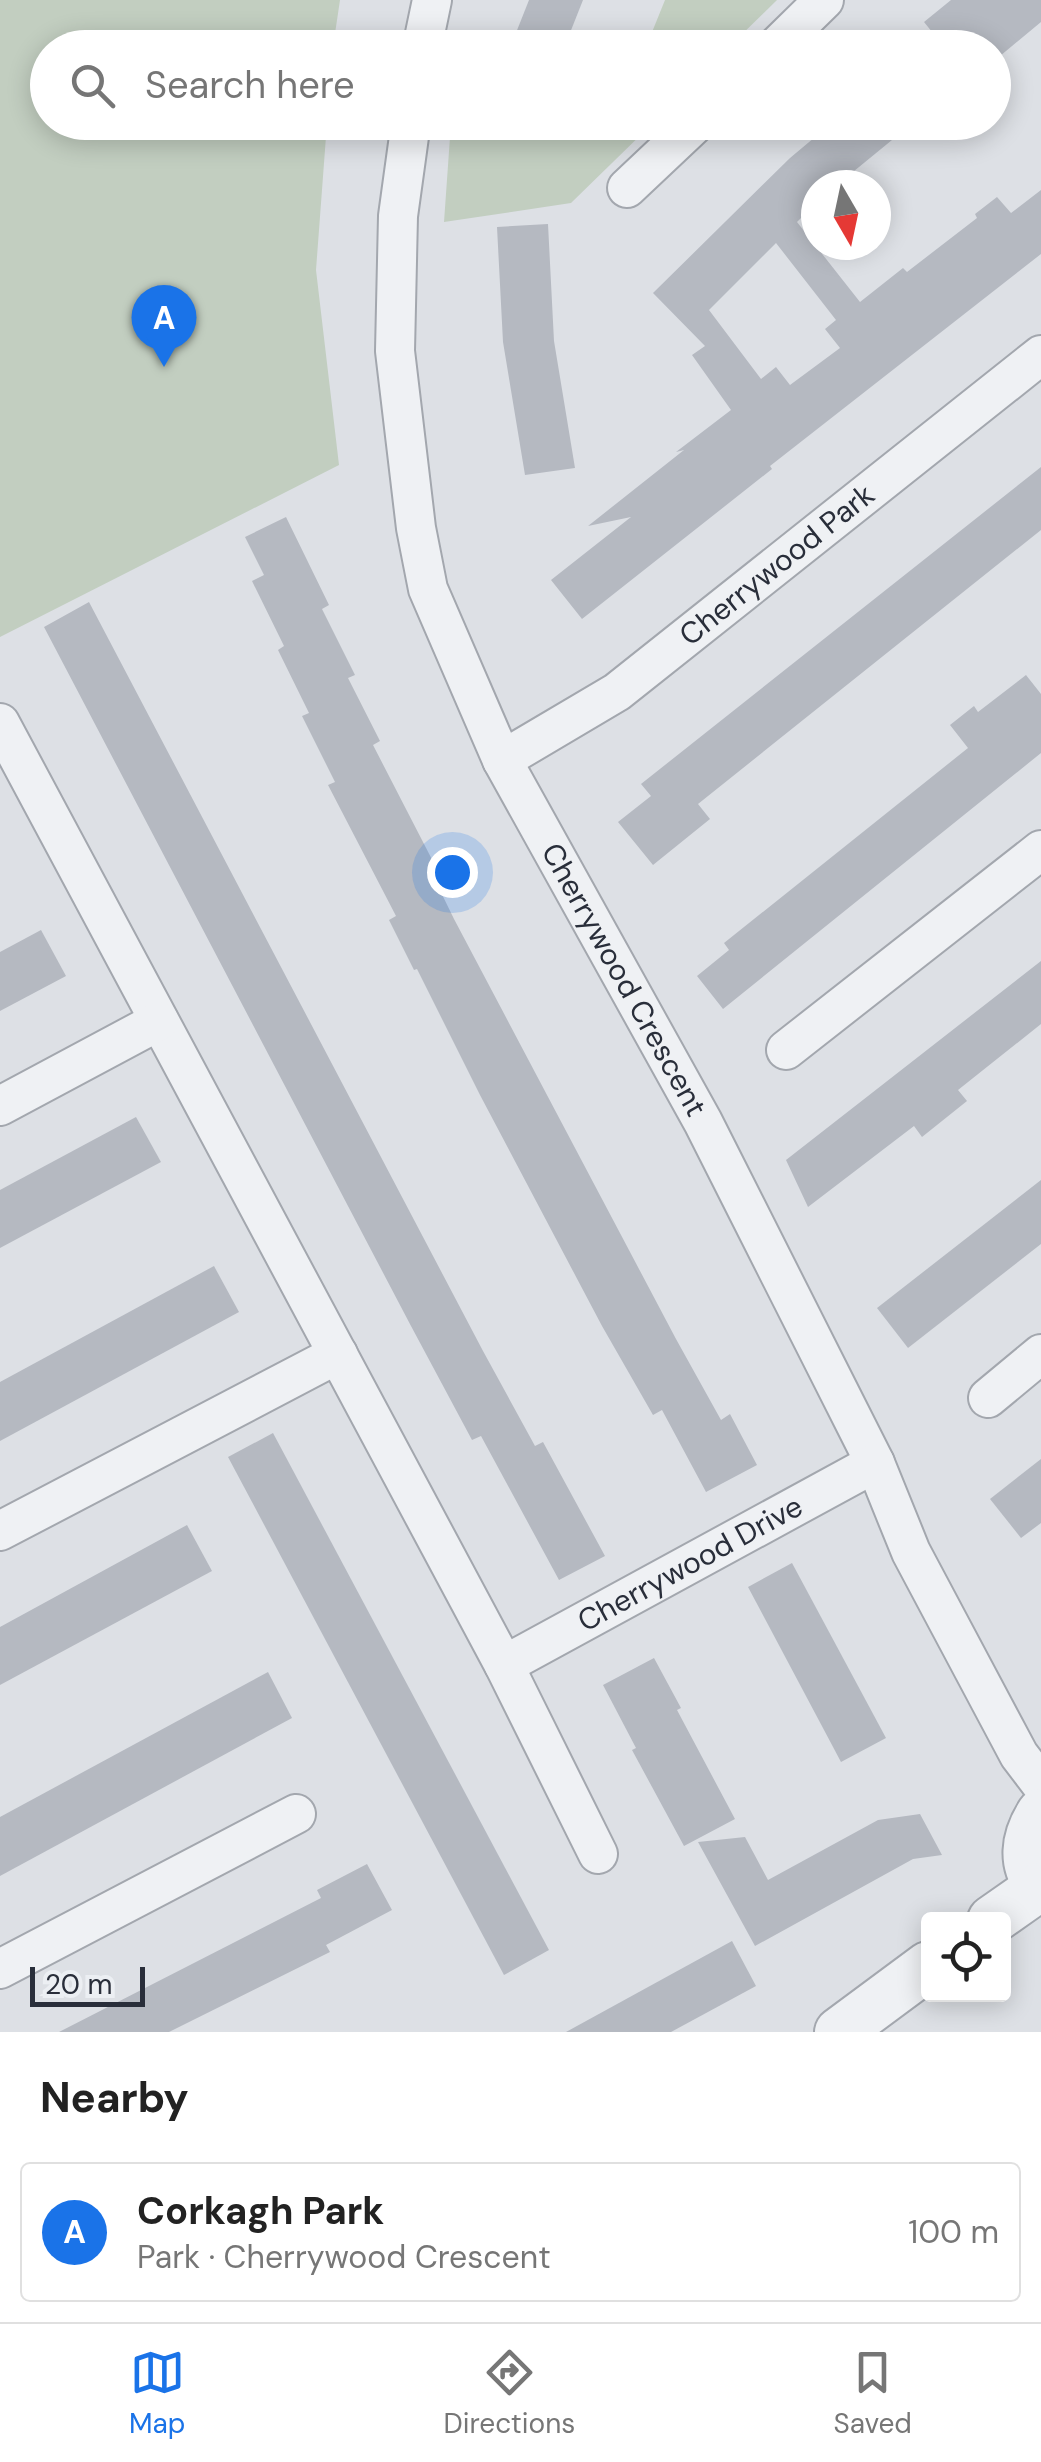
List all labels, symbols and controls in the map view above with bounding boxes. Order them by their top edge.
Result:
search box [30,30,1011,140]
icon: search [65,58,120,113]
text: Search here [145,60,355,110]
north arrow [801,170,891,260]
pin: A [132,284,196,367]
street label: Cherrywood Park [671,475,882,654]
street label: Cherrywood Crescent [533,836,716,1123]
your location [427,847,478,898]
street label: Cherrywood Drive [571,1486,809,1640]
map controls [921,1912,1011,2002]
button: locate [921,1912,1011,2002]
scale bar [30,1962,145,2006]
text: 20 m [45,1966,112,2003]
text: Nearby [40,2070,189,2125]
text: Corkagh Park [137,2186,384,2236]
text: A [63,2211,86,2253]
text: 100 m [908,2211,999,2253]
text: Park · Cherrywood Crescent [137,2236,551,2278]
tab: Map [129,2345,185,2442]
tab: Directions [444,2345,575,2442]
tab: Saved [833,2345,912,2442]

